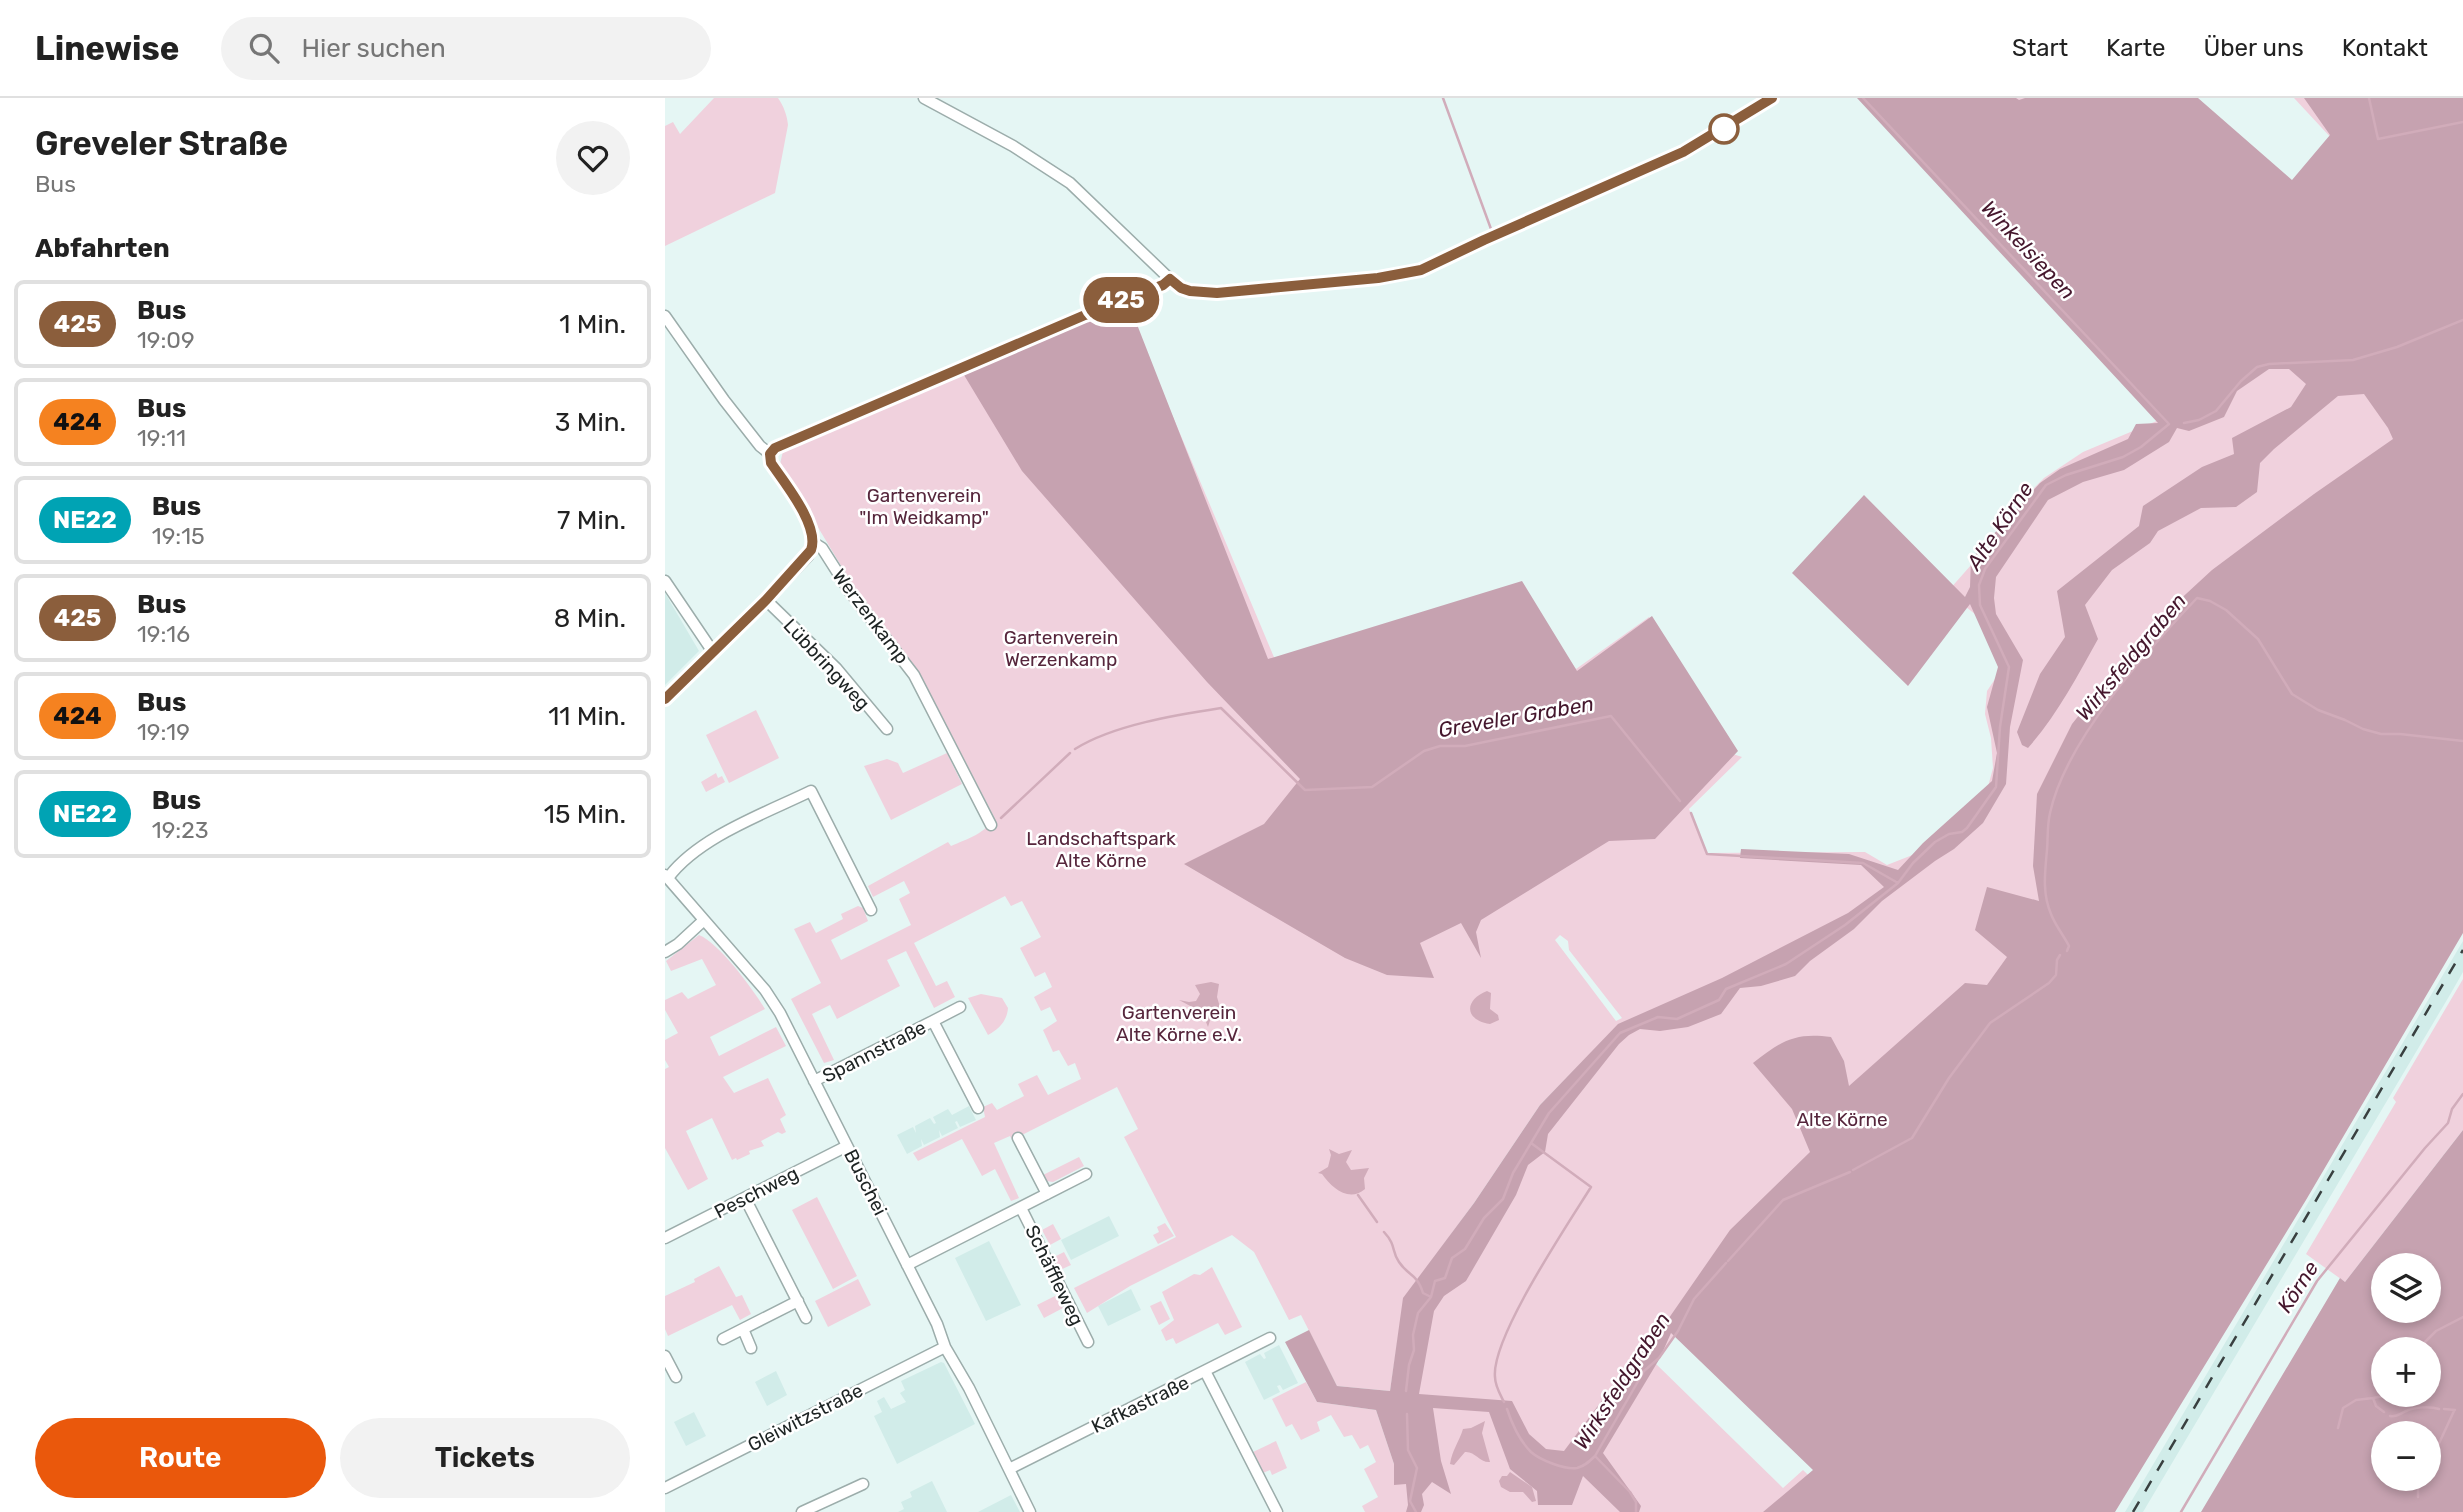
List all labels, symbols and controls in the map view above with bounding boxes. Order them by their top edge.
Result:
search box [221,17,711,80]
text: Linewise [35,29,179,68]
icon: search [245,29,283,67]
text: Hier suchen [301,33,446,64]
text: Start [2012,34,2068,62]
text: Karte [2106,34,2166,62]
text: Über uns [2204,34,2304,62]
text: Kontakt [2342,34,2428,62]
unlabelled marker [1709,114,1739,144]
button: heart [556,121,630,195]
text: Greveler Straße [35,124,288,163]
text: Bus [35,170,76,198]
water label: Winkelsiepen [1976,195,2080,304]
text: Abfahrten [35,233,170,264]
line badge: 425 [1081,277,1161,323]
text: 425 [1097,286,1145,314]
text: Bus [137,295,186,326]
text: 1 Min. [559,309,626,340]
text: 425 [54,310,101,338]
text: 19:09 [137,326,195,354]
text: Bus [137,393,186,424]
text: 3 Min. [555,407,626,438]
text: 424 [53,408,102,436]
text: 19:11 [137,424,186,452]
water label: Alte Körne [1961,477,2038,575]
park label: Gartenverein "Im Weidkamp" [859,484,989,529]
text: Bus [152,491,201,522]
text: 7 Min. [557,505,626,536]
text: NE22 [53,506,117,534]
text: 19:15 [152,522,205,550]
street label: Werzenkamp [828,564,914,668]
water label: Wirksfeldgraben [2070,588,2191,725]
text: Bus [137,589,186,620]
text: 8 Min. [554,603,626,634]
text: 425 [54,604,101,632]
street label: Lübbringweg [779,614,875,715]
text: 19:16 [137,620,190,648]
park label: Gartenverein Werzenkamp [1004,626,1118,671]
text: Bus [137,687,186,718]
water label: Greveler Graben [1436,691,1596,743]
text: 11 Min. [548,701,626,732]
text: 424 [53,702,102,730]
text: 19:19 [137,718,190,746]
text: Bus [152,785,201,816]
text: 15 Min. [544,799,626,830]
text: NE22 [53,800,117,828]
text: 19:23 [152,816,209,844]
park label: Landschaftspark Alte Körne [1026,827,1176,872]
park label: Gartenverein Alte Körne e.V. [1116,1001,1242,1046]
street label: Spannstraße [819,1016,930,1087]
park label: Alte Körne [1796,1108,1888,1131]
street label: Buschei [839,1145,892,1219]
street label: Peschweg [710,1161,802,1223]
street label: Schäffleweg [1020,1221,1089,1329]
map controls [2371,1253,2441,1491]
button: layers [2371,1253,2441,1323]
water label: Körne [2272,1256,2323,1317]
water label: Wirksfeldgraben [1568,1308,1675,1454]
button: + [2371,1337,2441,1407]
street label: Kafkastraße [1088,1371,1193,1438]
street label: Gleiwitzstraße [744,1379,867,1456]
button: Route [35,1418,326,1498]
button: Tickets [340,1418,630,1498]
button: − [2371,1421,2441,1491]

